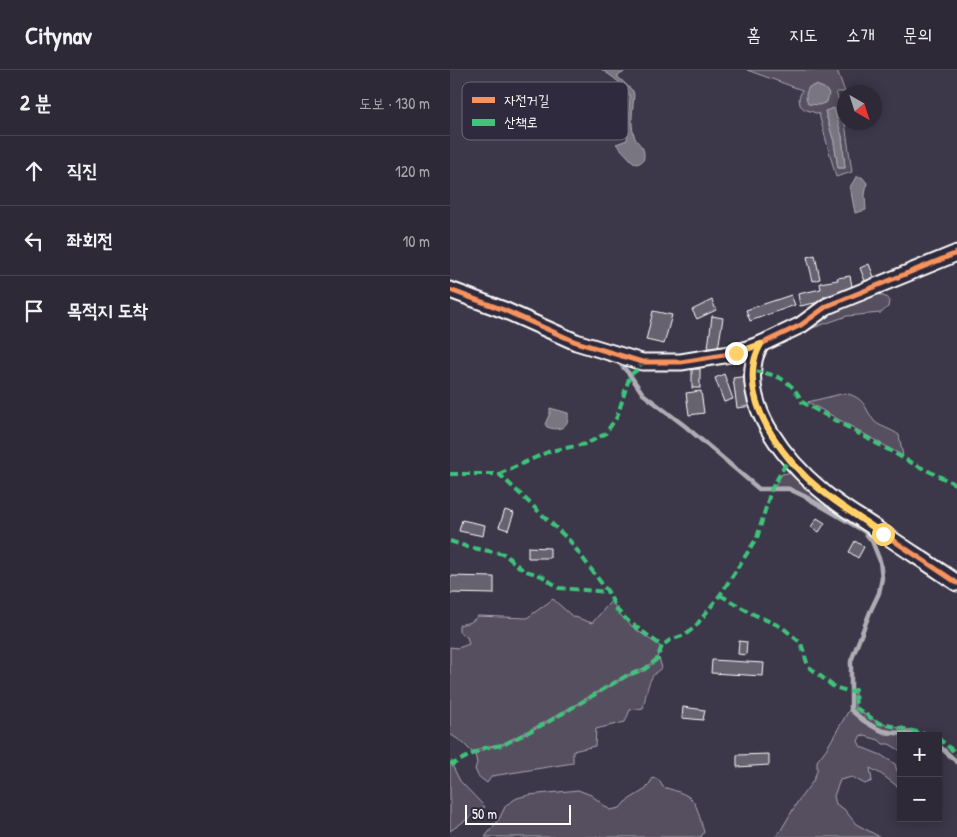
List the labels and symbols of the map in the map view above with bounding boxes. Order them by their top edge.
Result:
legend [462,82,628,140]
north arrow [837,85,882,130]
text: 자전거길 [504,90,550,109]
text: 산책로 [504,112,538,131]
route end [725,342,748,365]
route start [872,523,895,546]
scale bar [465,802,571,825]

